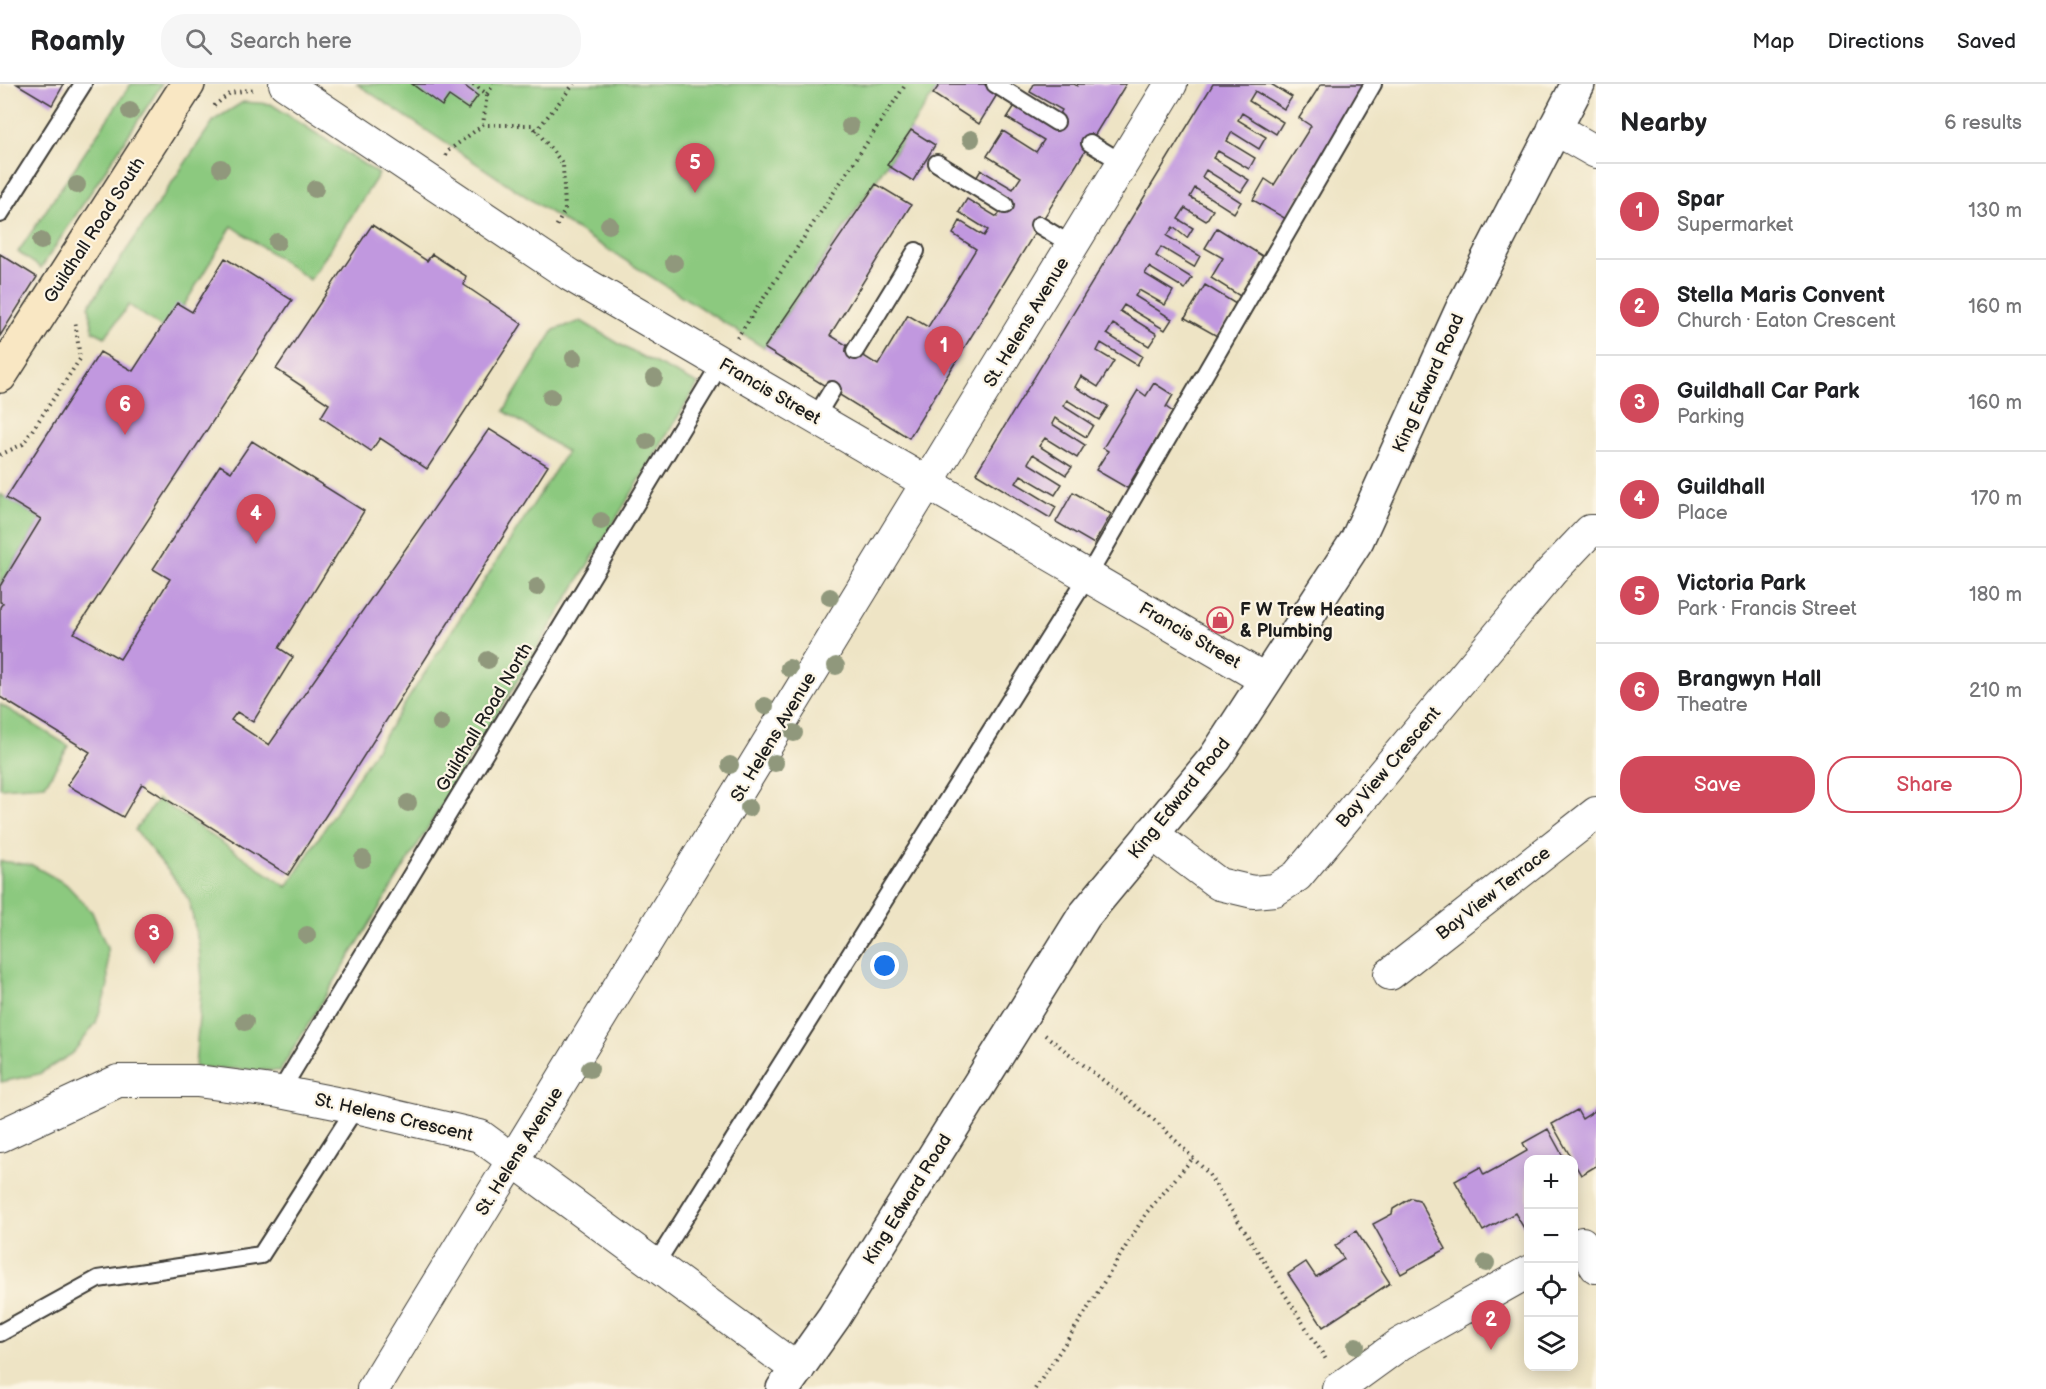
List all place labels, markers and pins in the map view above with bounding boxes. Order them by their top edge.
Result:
pin: 5 [676,144,714,193]
pin: 1 [924,326,964,376]
pin: 6 [106,386,144,435]
pin: 4 [236,494,276,544]
place label: F W Trew Heating & Plumbing [1240,600,1385,642]
shop icon: F W Trew Heating & Plumbing [1205,605,1235,635]
pin: 3 [134,914,174,964]
pin: 2 [1472,1300,1510,1350]

